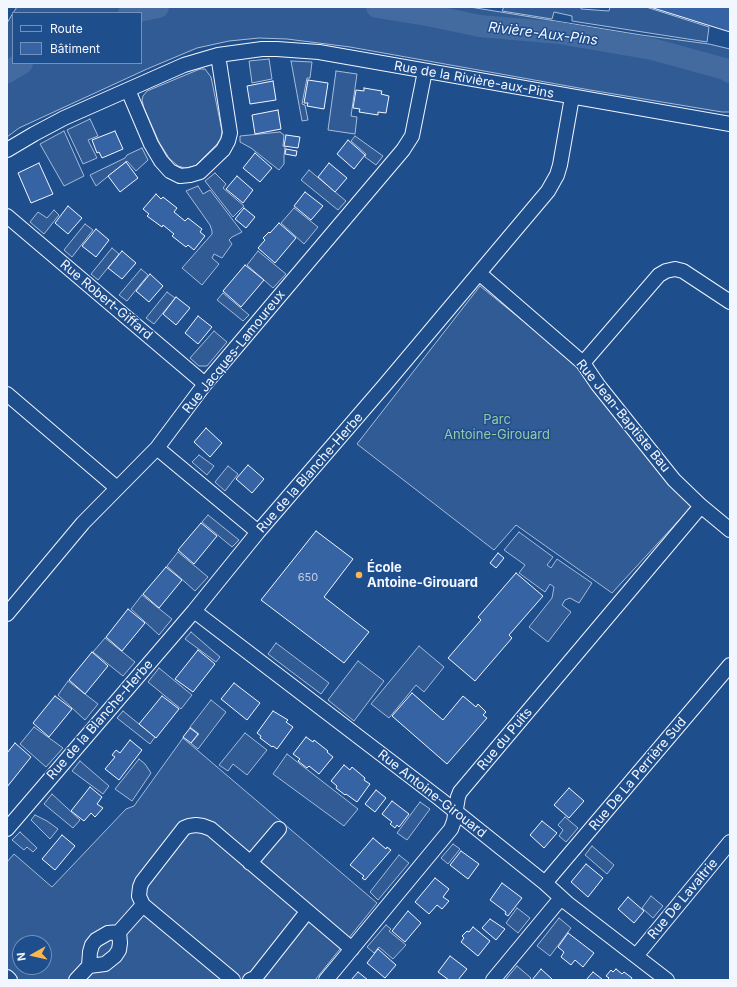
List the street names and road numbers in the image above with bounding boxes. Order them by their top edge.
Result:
street label: Rue de la Rivière-aux-Pins [393,58,555,102]
street label: Rue Robert-Giffard [57,257,155,343]
street label: Rue Jacques-Lamoureux [179,287,289,417]
street label: Rue Jean-Baptiste Bau [573,357,673,475]
street label: Rue de la Blanche-Herbe [254,410,366,536]
street label: Rue de la Blanche-Herbe [44,657,156,783]
street label: Rue du Puits [474,705,536,773]
street label: Rue De La Perrière Sud [586,714,690,834]
street label: Rue Antoine-Girouard [375,747,489,841]
street label: Rue De Lavaltrie [645,856,721,942]

